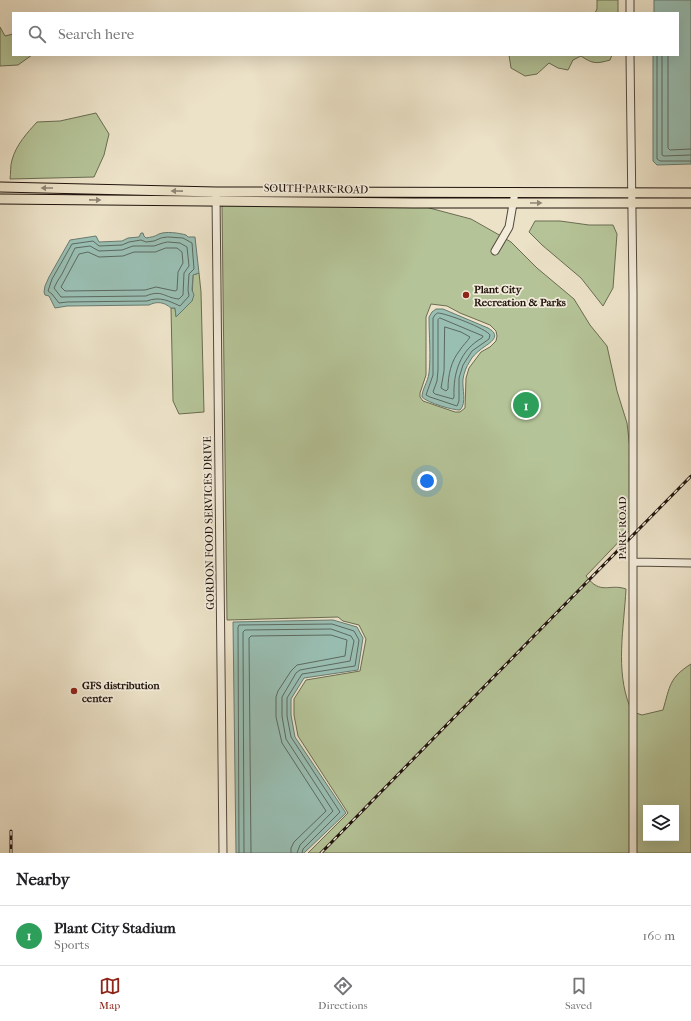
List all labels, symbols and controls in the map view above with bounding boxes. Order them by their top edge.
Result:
search box [12,12,679,56]
icon: search [26,23,48,45]
text: Search here [58,25,134,43]
street label: SOUTH PARK ROAD [264,182,368,196]
one-way arrow [40,185,53,191]
one-way arrow [170,188,183,194]
one-way arrow [89,197,102,203]
one-way arrow [530,200,543,206]
place label: Plant City Recreation & Parks [474,283,566,309]
marker: Plant City Recreation & Parks [461,290,471,300]
pin: 1 [513,390,539,420]
street label: GORDON FOOD SERVICES DRIVE [201,436,217,610]
your location [417,471,437,491]
street label: PARK ROAD [616,496,629,560]
place label: GFS distribution center [82,679,160,705]
marker: GFS distribution center [69,686,79,696]
map controls [643,805,679,841]
button: layers [643,805,679,841]
text: Nearby [16,869,70,889]
text: Plant City Stadium [54,919,176,937]
text: 1 [27,928,31,943]
text: 160 m [643,928,675,943]
text: Sports [54,937,89,952]
tab: Map [99,975,121,1012]
tab: Directions [318,975,368,1012]
tab: Saved [565,975,592,1012]

